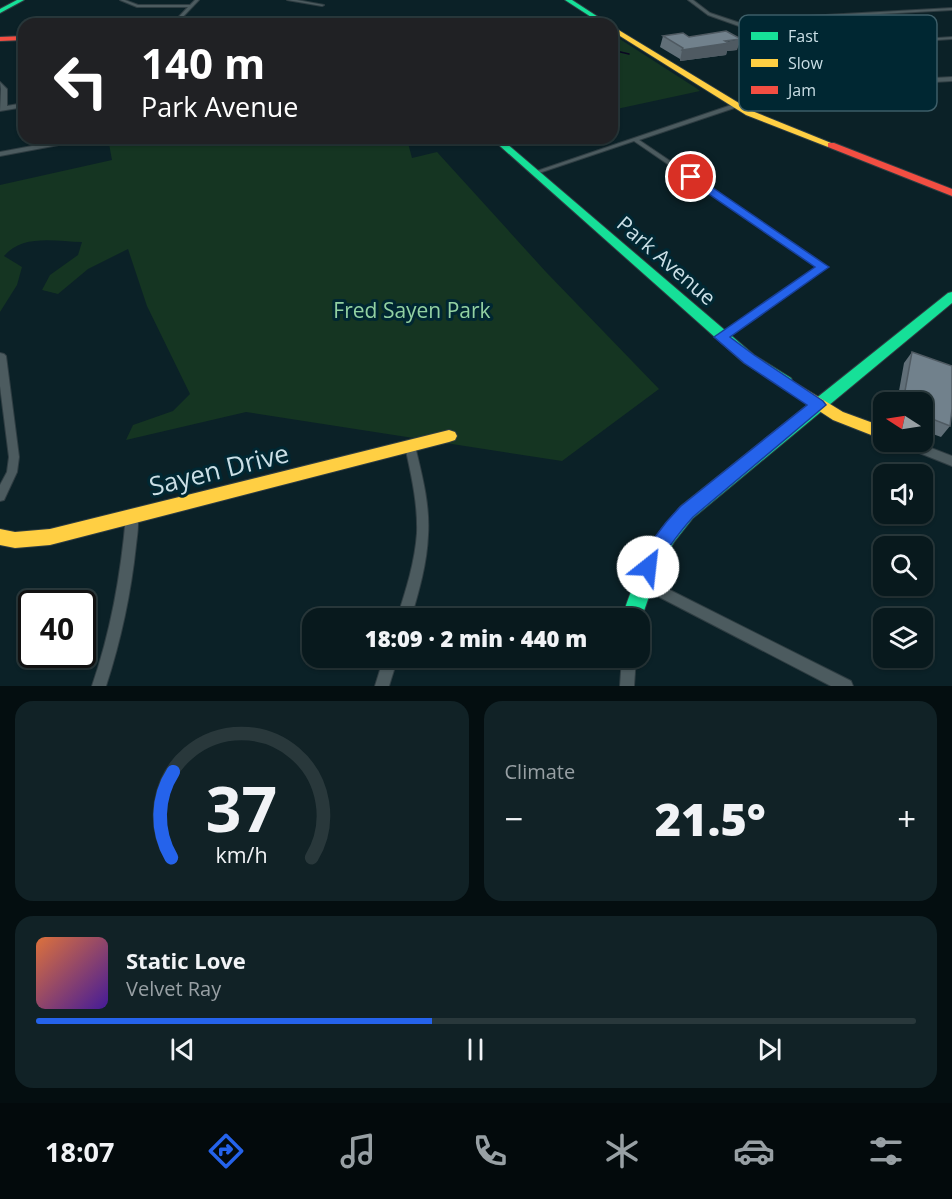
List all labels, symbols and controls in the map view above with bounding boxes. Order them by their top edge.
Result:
legend [739,15,937,111]
text: Fast [788,25,819,47]
text: 140 m [141,34,265,91]
icon: left [42,42,120,120]
text: Slow [788,52,823,74]
text: Jam [786,79,816,101]
text: Park Avenue [141,88,298,125]
pin [665,151,716,202]
icon: arrive [674,160,707,193]
street label: Park Avenue [611,210,722,311]
park label: Fred Sayen Park [333,296,491,324]
north arrow [873,392,933,452]
map controls [873,392,933,668]
street label: Sayen Drive [145,434,292,504]
button: sound [873,464,933,524]
position arrow [616,535,680,599]
button: search [873,536,933,596]
speed limit sign: 40 [18,590,96,668]
button: layers [873,608,933,668]
text: 18:09 · 2 min · 440 m [365,623,587,653]
text: Climate [505,758,575,785]
text: 37 [206,765,277,850]
text: 21.5° [655,788,766,849]
text: − [505,796,523,841]
text: + [897,796,916,841]
text: km/h [216,840,268,869]
text: Static Love [126,945,246,975]
text: Velvet Ray [126,975,221,1002]
icon: previous [166,1033,199,1066]
icon: pause [459,1033,492,1066]
icon: next [753,1033,786,1066]
icon: directions [205,1130,247,1172]
icon: music [337,1130,379,1172]
icon: phone [469,1130,511,1172]
icon: climate [601,1130,643,1172]
icon: car [733,1130,775,1172]
icon: filters [865,1130,907,1172]
text: 18:07 [45,1133,114,1170]

